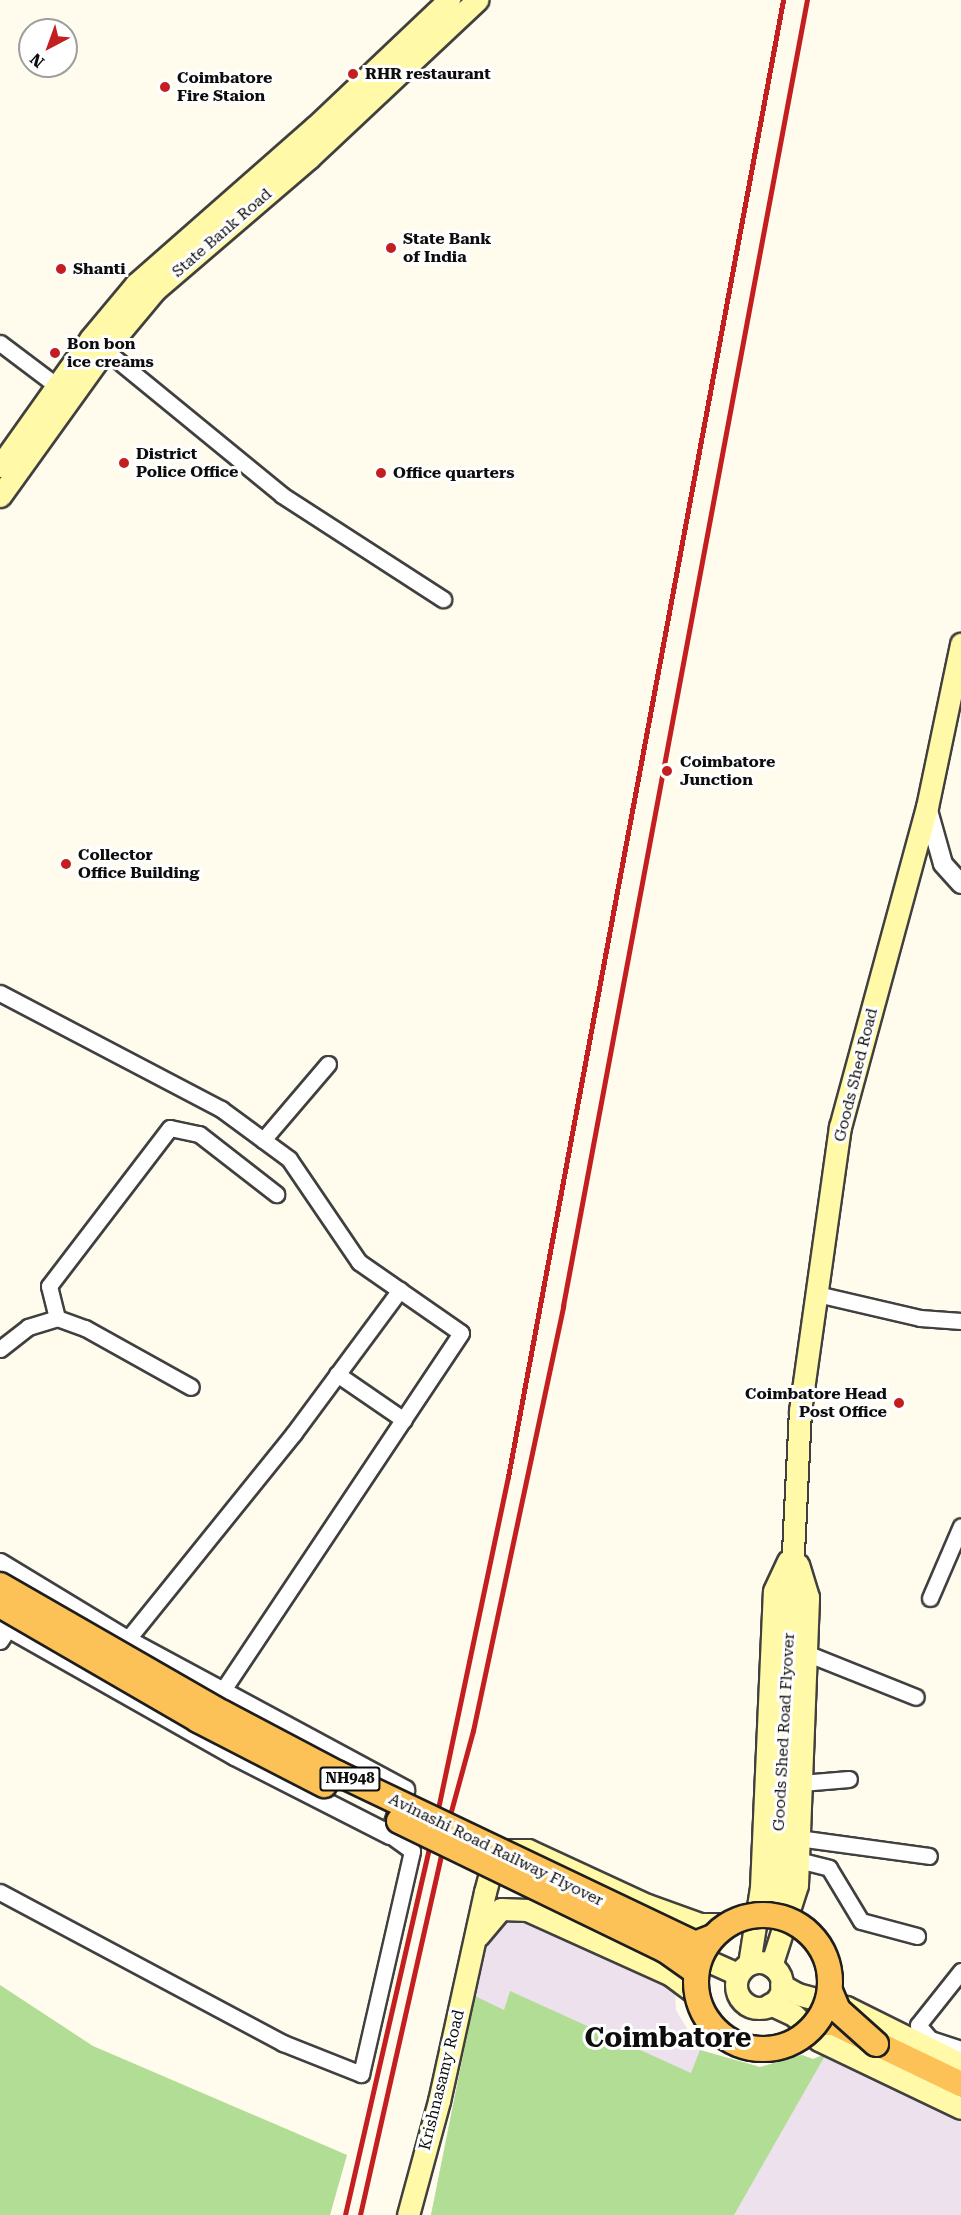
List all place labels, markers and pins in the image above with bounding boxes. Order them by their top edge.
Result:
place label: RHR restaurant [365,64,491,84]
marker: RHR restaurant [346,67,360,81]
place label: Coimbatore Fire Staion [177,68,272,106]
marker: Coimbatore Fire Staion [158,80,172,94]
place label: State Bank of India [403,229,491,267]
marker: State Bank of India [384,241,398,255]
place label: Shanti [73,259,126,279]
marker: Shanti [54,262,68,276]
place label: Bon bon ice creams [67,334,154,372]
marker: Bon bon ice creams [48,346,62,360]
place label: District Police Office [136,444,238,482]
marker: District Police Office [117,456,131,470]
place label: Office quarters [393,463,515,483]
marker: Office quarters [374,466,388,480]
place label: Coimbatore Junction [680,752,775,790]
marker: Coimbatore Junction [658,762,676,780]
place label: Collector Office Building [78,845,199,883]
marker: Collector Office Building [59,857,73,871]
place label: Coimbatore Head Post Office [745,1384,887,1422]
marker: Coimbatore Head Post Office [892,1396,906,1410]

